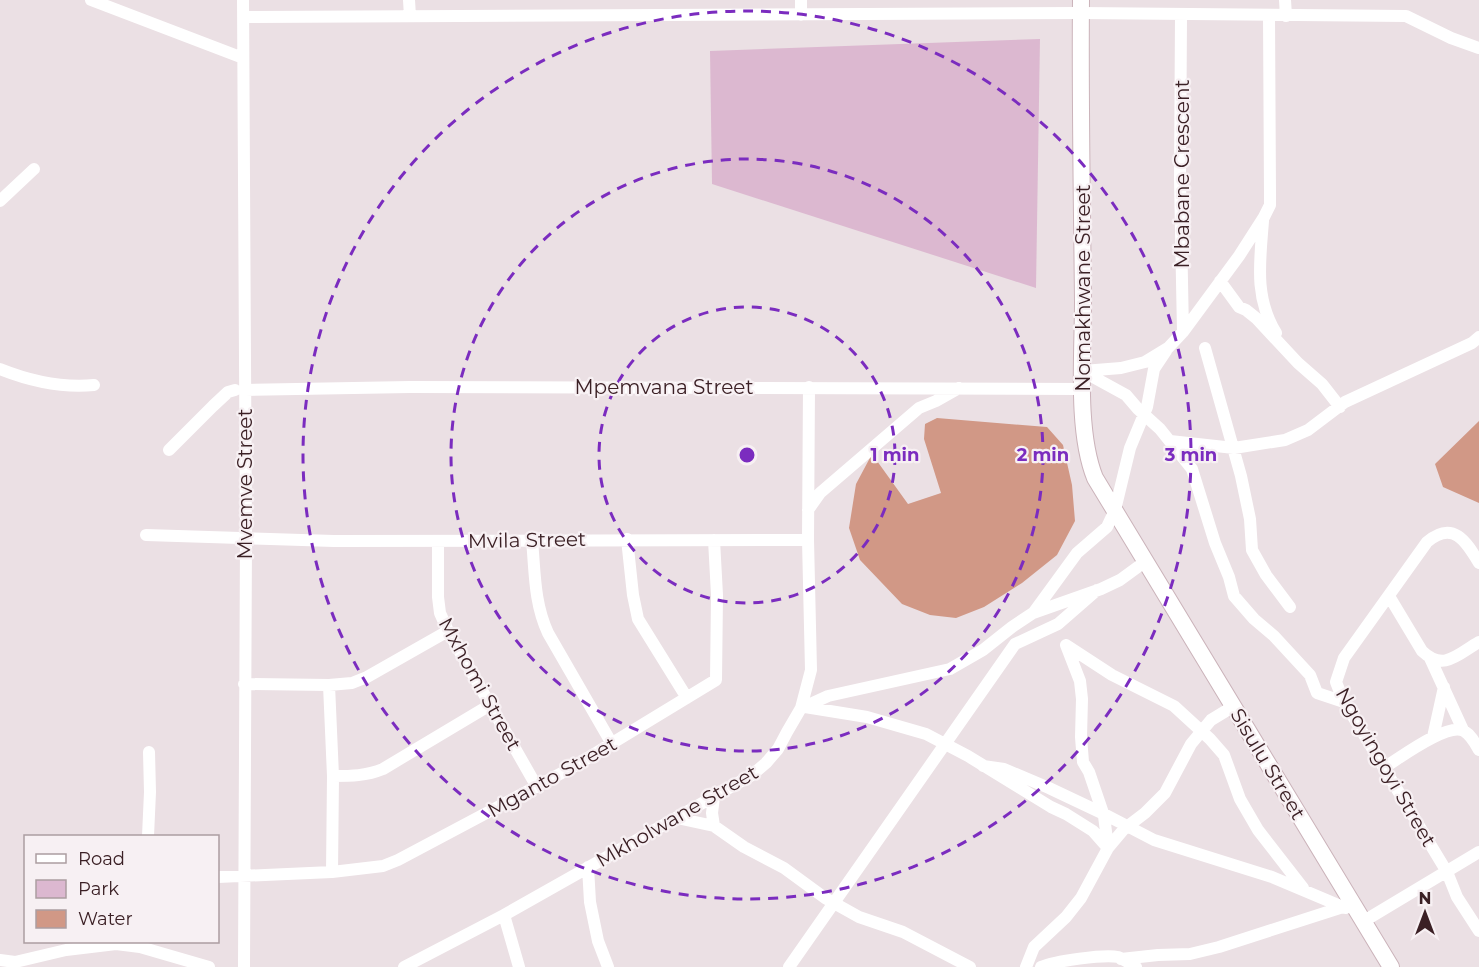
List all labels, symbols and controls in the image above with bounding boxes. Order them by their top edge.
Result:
street label: Mbabane Crescent [1170,79,1194,269]
street label: Nomakhwane Street [1071,184,1095,392]
street label: Mpemvana Street [574,375,754,399]
street label: Mvemve Street [233,408,257,560]
text: 1 min [871,444,919,466]
text: 2 min [1017,444,1069,466]
text: 3 min [1164,444,1217,466]
centre of rings [737,445,757,465]
street label: Mvila Street [468,527,586,553]
street label: Mxhomi Street [434,613,526,755]
street label: Ngoyingoyi Street [1331,683,1441,851]
street label: Sisulu Street [1225,704,1311,824]
street label: Mganto Street [483,732,621,822]
street label: Mkholwane Street [592,760,762,872]
legend [24,835,219,943]
text: Road [78,848,125,870]
text: Park [78,878,119,900]
north arrow [1395,883,1455,943]
text: N [1419,889,1431,908]
text: Water [78,908,133,930]

